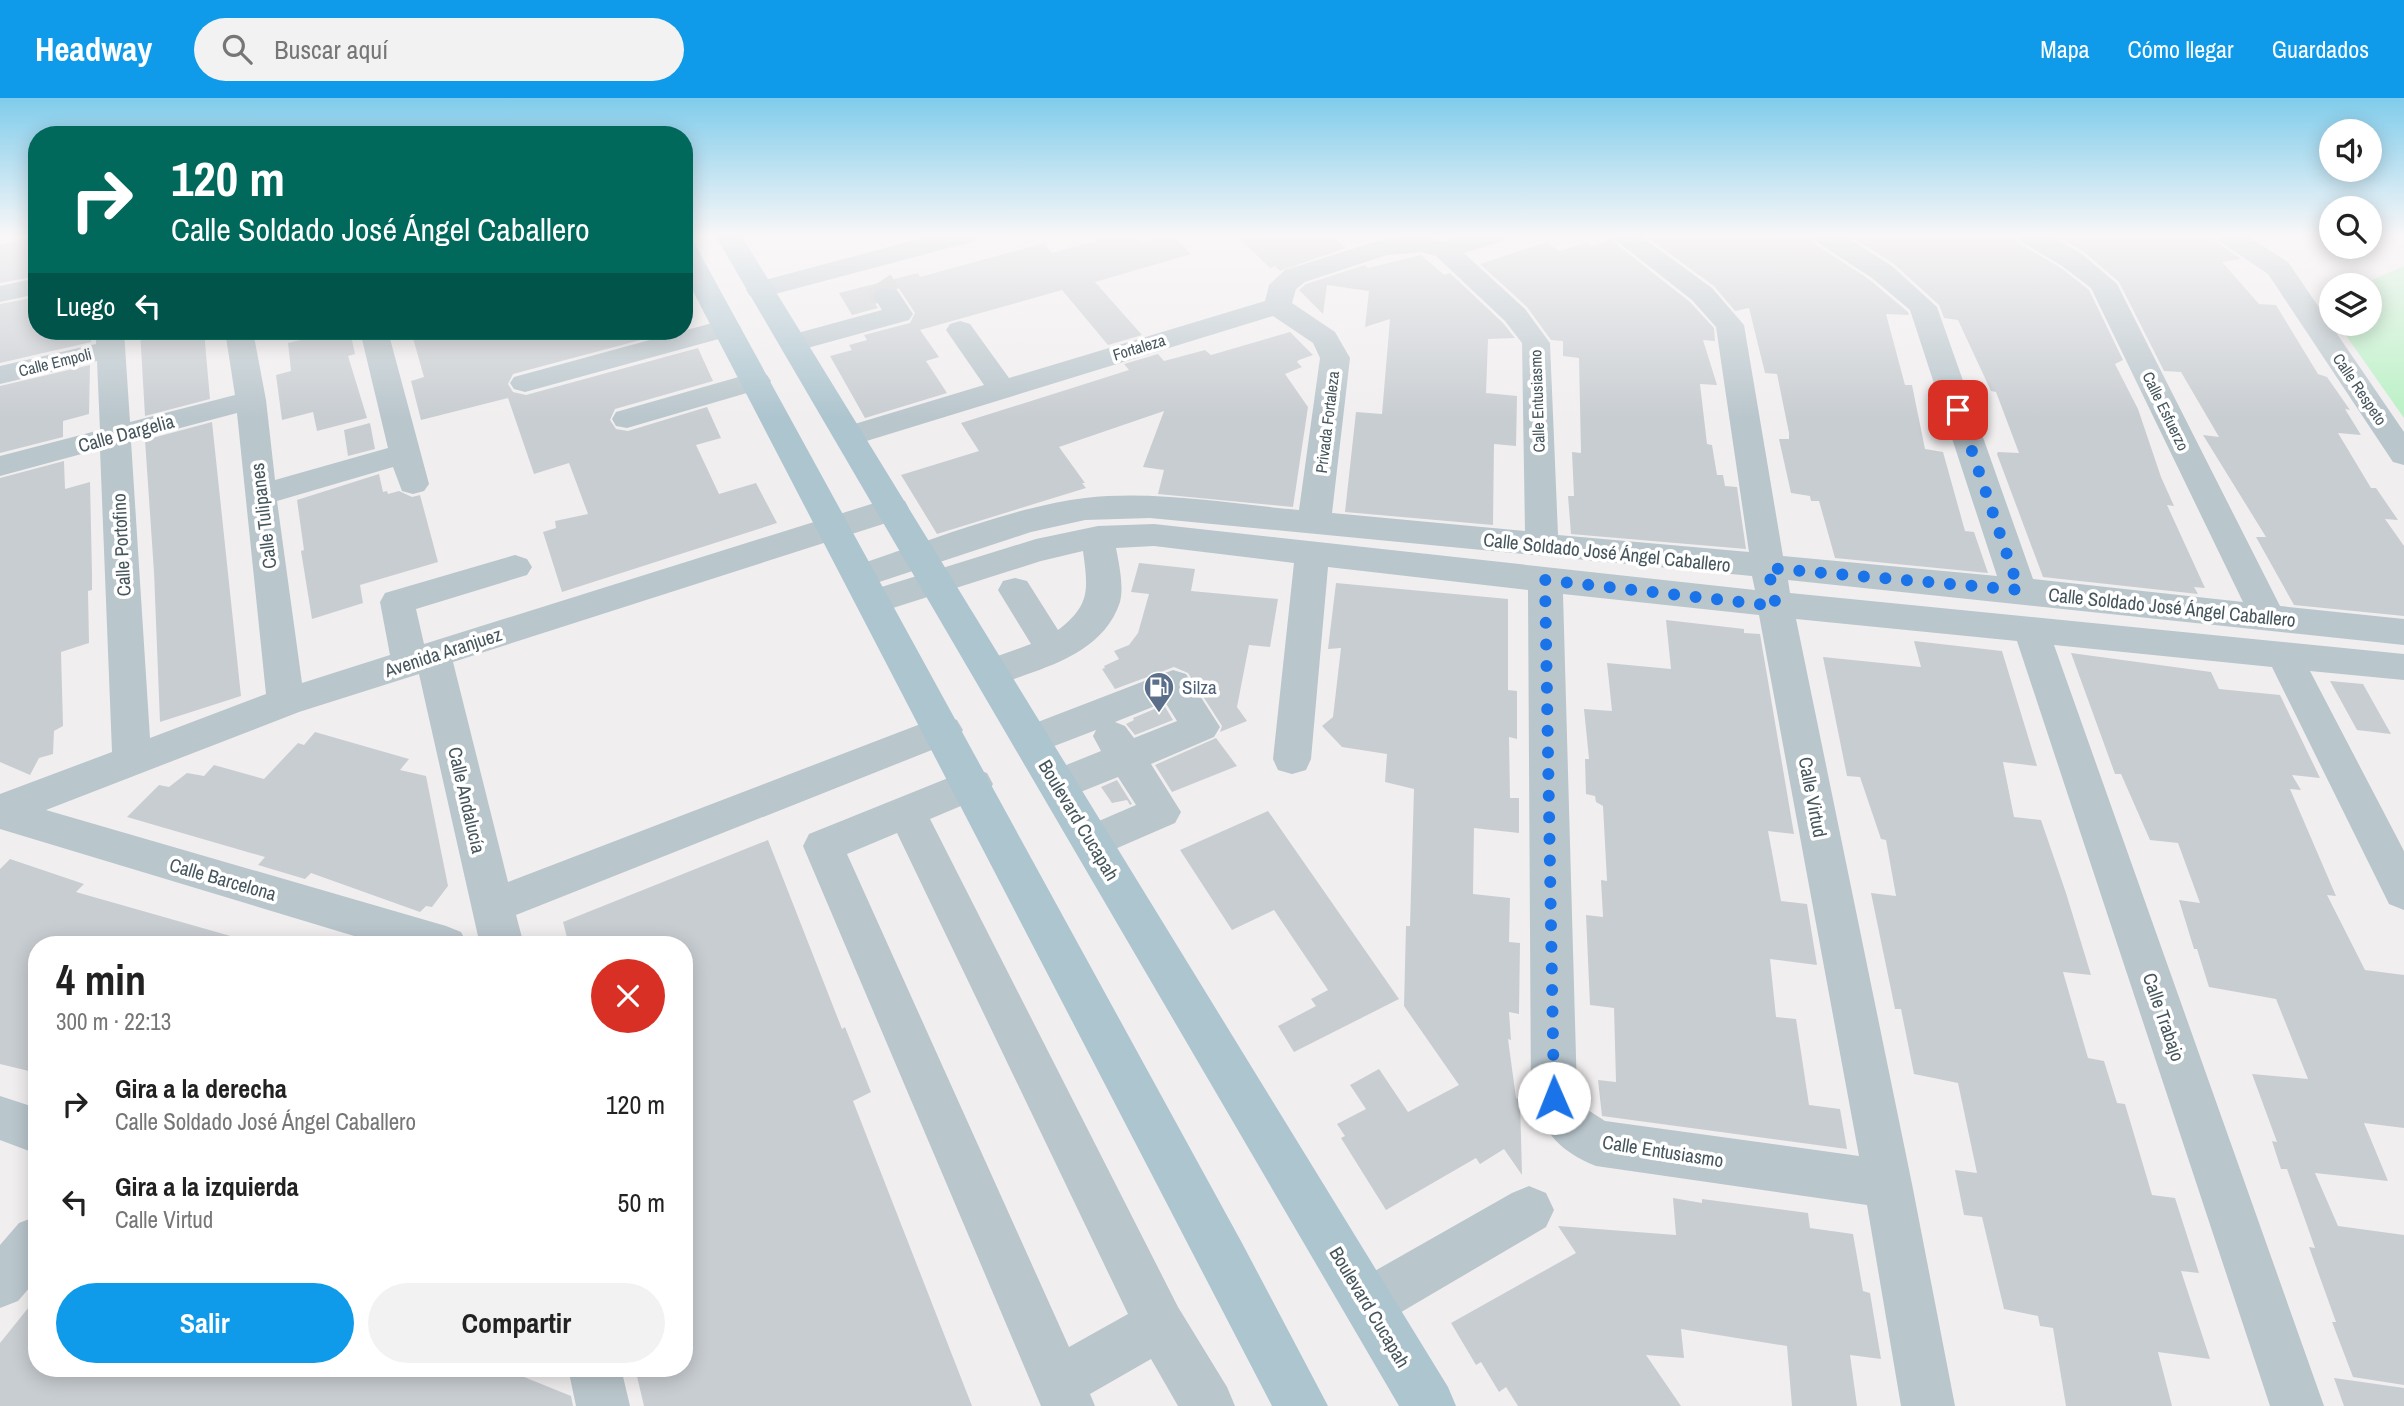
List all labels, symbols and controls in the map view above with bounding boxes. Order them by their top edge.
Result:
search box [194,18,684,81]
text: Headway [35,27,152,71]
icon: search [218,30,256,68]
text: Buscar aquí [274,32,388,67]
text: Mapa [2040,33,2090,65]
text: Cómo llegar [2128,33,2234,65]
text: Guardados [2272,33,2369,65]
map controls [2319,119,2382,336]
button: sound [2319,119,2382,182]
text: 120 m [171,145,285,211]
icon: right [56,154,147,245]
button: search [2319,196,2382,259]
text: Calle Soldado José Ángel Caballero [171,208,590,251]
button: layers [2319,273,2382,336]
icon: left [129,287,167,325]
text: Luego [56,289,115,324]
street label: Fortaleza [1110,328,1169,365]
street label: Calle Empoli [16,342,94,382]
street label: Calle Entusiasmo [1524,349,1550,453]
street label: Calle Respeto [2328,349,2392,429]
street label: Calle Esfuerzo [2137,368,2195,454]
street label: Privada Fortaleza [1310,369,1344,474]
pin [1928,380,1988,440]
icon: arrive [1939,391,1977,429]
street label: Calle Dargelia [75,408,177,458]
street label: Calle Tulipanes [244,461,282,571]
street label: Calle Portofino [105,493,137,597]
street label: Calle Soldado José Ángel Caballero [1482,526,1732,578]
street label: Calle Soldado José Ángel Caballero [2047,581,2297,633]
street label: Avenida Aranjuez [380,621,505,684]
fuel station icon: Silza [1142,670,1176,714]
place label: Silza [1182,674,1217,700]
street label: Calle Andalucía [442,744,492,856]
street label: Boulevard Cucapah [1033,755,1125,885]
street label: Calle Virtud [1792,755,1834,839]
street label: Calle Barcelona [167,851,280,907]
text: 4 min [56,952,146,1008]
button: close [591,959,665,1033]
street label: Calle Trabajo [2137,969,2191,1065]
text: 300 m · 22:13 [56,1006,171,1037]
position arrow [1517,1061,1591,1135]
text: Gira a la derecha [115,1071,287,1106]
icon: right [56,1085,94,1123]
text: 120 m [606,1087,665,1122]
text: Calle Soldado José Ángel Caballero [115,1106,416,1137]
street label: Calle Entusiasmo [1601,1129,1725,1173]
text: Gira a la izquierda [115,1169,299,1204]
icon: left [56,1183,94,1221]
text: 50 m [618,1185,665,1220]
text: Calle Virtud [115,1204,213,1235]
street label: Boulevard Cucapah [1324,1242,1416,1372]
button: Salir [56,1283,354,1363]
button: Compartir [368,1283,665,1363]

